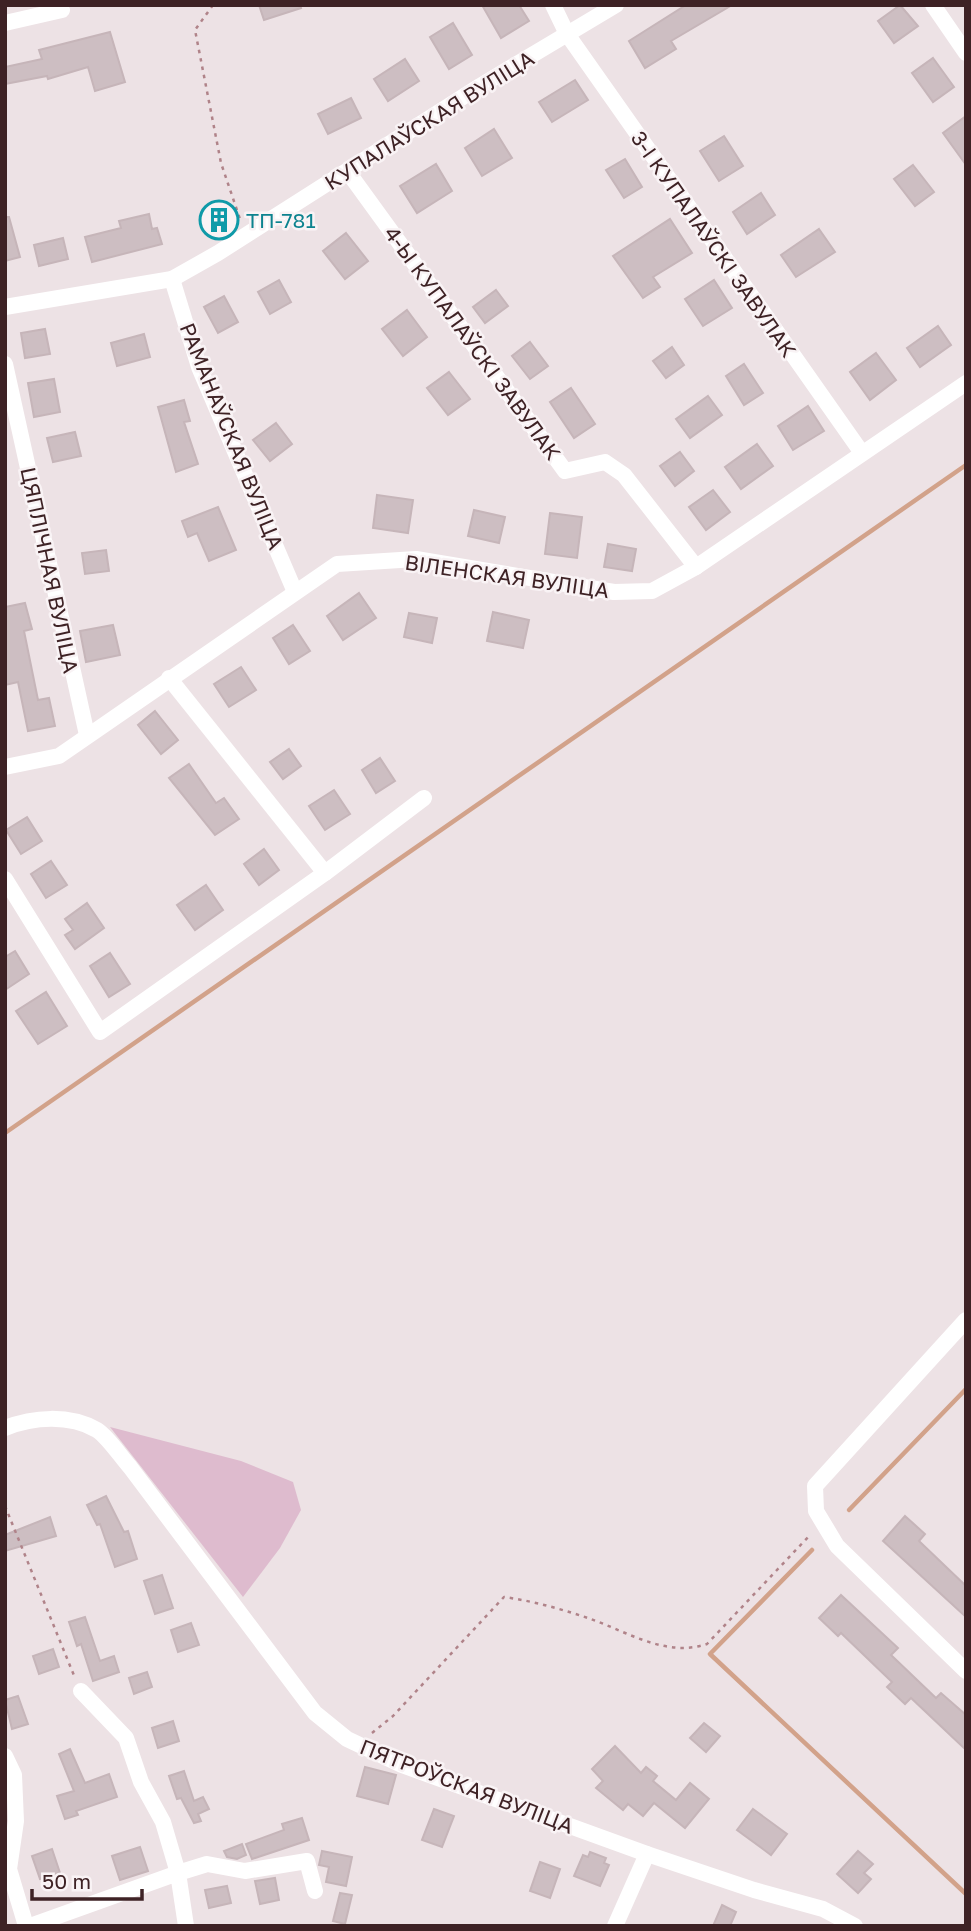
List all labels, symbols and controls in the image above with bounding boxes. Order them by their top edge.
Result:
street label: КУПАЛАЎСКАЯ ВУЛІЦА [319,45,539,195]
street label: 3-І КУПАЛАЎСКІ ЗАВУЛАК [626,126,802,362]
building icon: ТП-781 [198,199,240,241]
place label: ТП-781 [246,207,316,233]
street label: 4-Ы КУПАЛАЎСКІ ЗАВУЛАК [379,221,567,465]
street label: РАМАНАЎСКАЯ ВУЛІЦА [175,319,289,553]
street label: ЦЯПЛІЧНАЯ ВУЛІЦА [15,465,85,675]
street label: ВІЛЕНСКАЯ ВУЛІЦА [403,549,611,603]
street label: ПЯТРОЎСКАЯ ВУЛІЦА [356,1733,578,1839]
scale bar [32,1857,142,1901]
text: 50 m [42,1868,91,1894]

